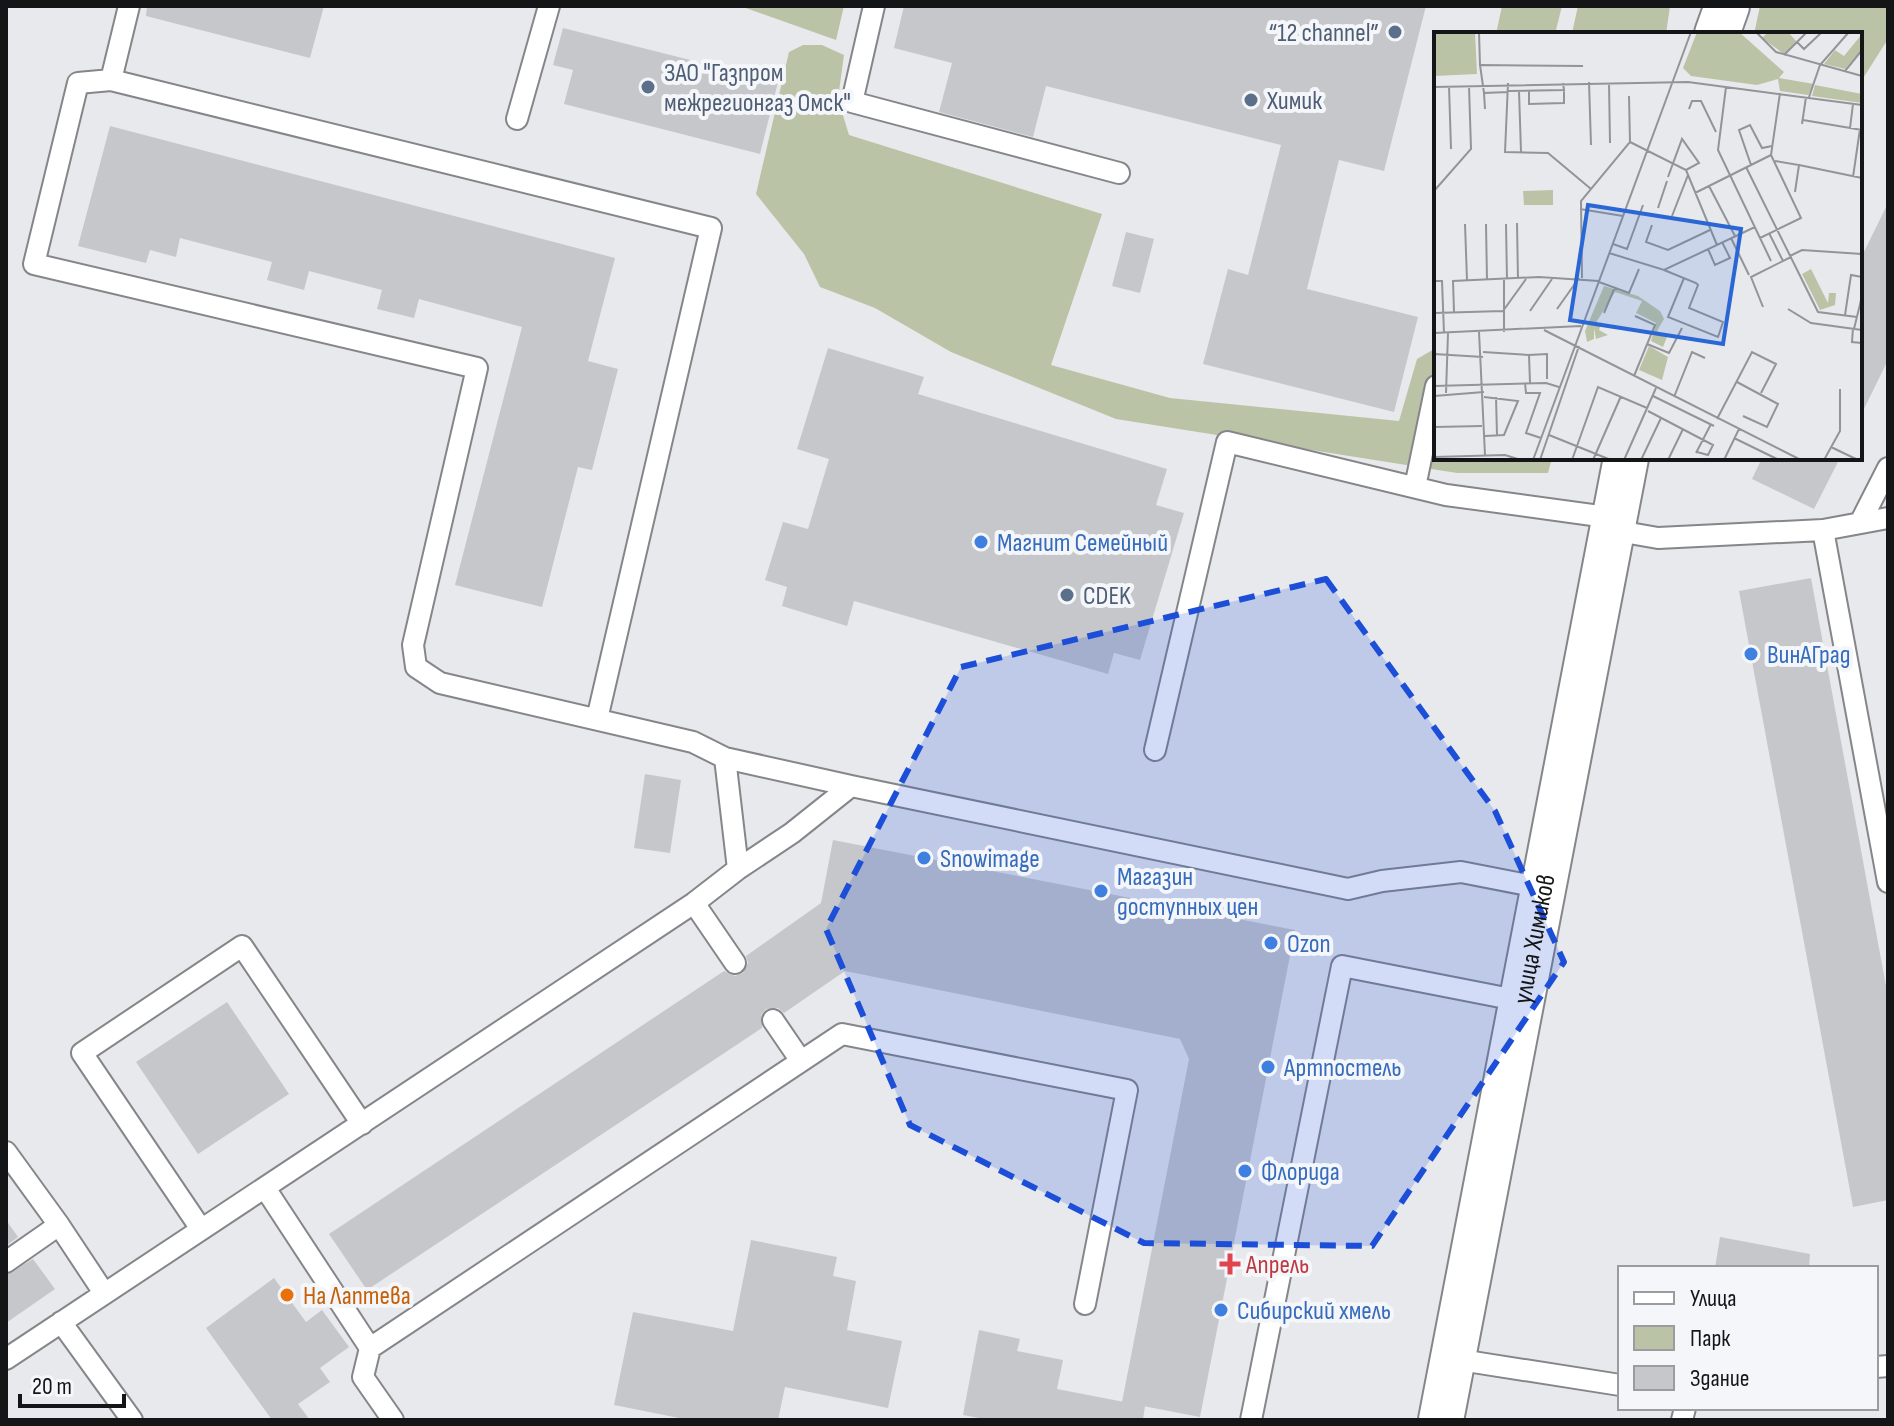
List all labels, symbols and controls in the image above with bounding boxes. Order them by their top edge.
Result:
place label: “12 channel” [1269,18,1379,49]
marker: “12 channel” [1386,23,1404,41]
inset map [1434,32,1862,460]
place label: ЗАО "Газпром межрегионгаз Омск" [664,58,851,119]
marker: ЗАО "Газпром межрегионгаз Омск" [639,78,657,96]
place label: Химик [1266,86,1322,117]
marker: Химик [1242,91,1260,109]
place label: Магнит Семейный [997,528,1168,559]
marker: Магнит Семейный [972,533,990,551]
place label: CDEK [1083,581,1131,612]
marker: CDEK [1058,586,1076,604]
place label: ВинАГрад [1767,640,1850,671]
marker: ВинАГрад [1742,645,1760,663]
place label: Snowimage [940,844,1040,875]
marker: Snowimage [915,849,933,867]
place label: Магазин доступных цен [1117,862,1258,923]
street label: улица Химиков [1507,872,1563,1006]
marker: Магазин доступных цен [1092,882,1110,900]
place label: Ozon [1287,929,1331,960]
marker: Ozon [1262,934,1280,952]
place label: Артпостель [1283,1053,1402,1084]
marker: Артпостель [1259,1058,1277,1076]
place label: Флорида [1261,1157,1340,1188]
marker: Флорида [1236,1162,1254,1180]
place label: Апрель [1245,1250,1309,1281]
marker: Апрель [1221,1255,1239,1273]
legend [1618,1266,1878,1410]
place label: На Лаптева [303,1281,411,1312]
text: Улица [1690,1284,1736,1313]
marker: На Лаптева [278,1286,296,1304]
place label: Сибирский хмель [1237,1296,1391,1327]
marker: Сибирский хмель [1212,1301,1230,1319]
text: Парк [1690,1324,1731,1353]
scale bar [20,1358,124,1408]
text: Здание [1690,1364,1749,1393]
text: 20 m [32,1372,72,1401]

